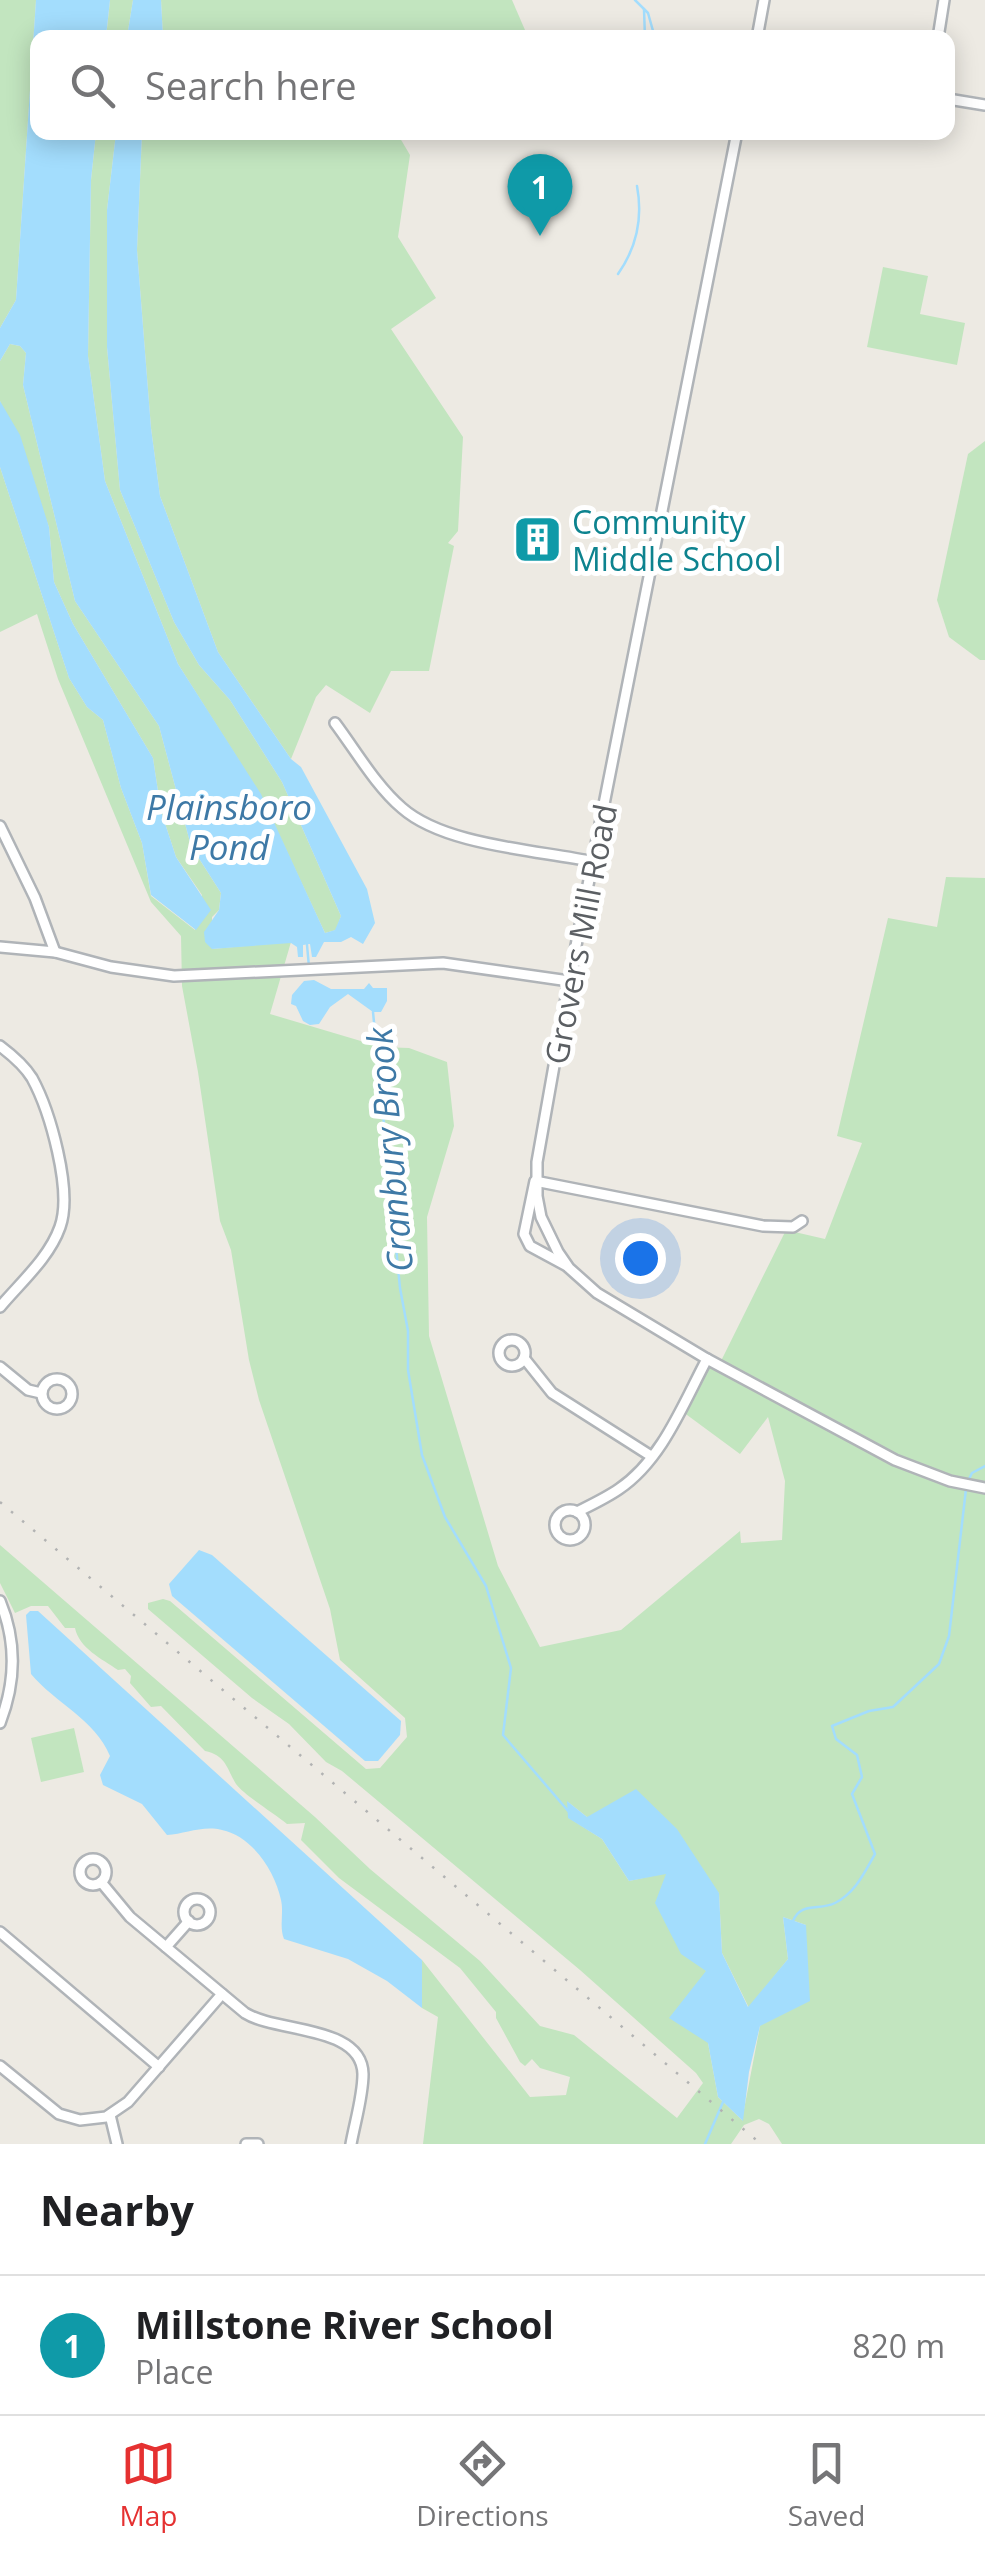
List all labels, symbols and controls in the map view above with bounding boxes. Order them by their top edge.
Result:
search box [30,30,955,140]
icon: search [65,58,120,113]
text: Search here [145,59,357,111]
pin: 1 [508,154,572,236]
place label: Community Middle School [572,500,781,580]
building icon: Community Middle School [511,513,563,565]
water label: Plainsboro Pond [146,783,312,870]
street label: Grovers Mill Road [534,800,626,1068]
water label: Cranbury Brook [355,1024,423,1274]
your location [615,1233,666,1284]
text: Nearby [40,2181,194,2238]
text: Millstone River School [135,2298,554,2350]
text: 1 [63,2324,82,2367]
text: 820 m [852,2324,945,2367]
text: Place [135,2350,213,2393]
tab: Map [119,2436,177,2534]
tab: Directions [416,2436,549,2534]
tab: Saved [788,2436,865,2534]

